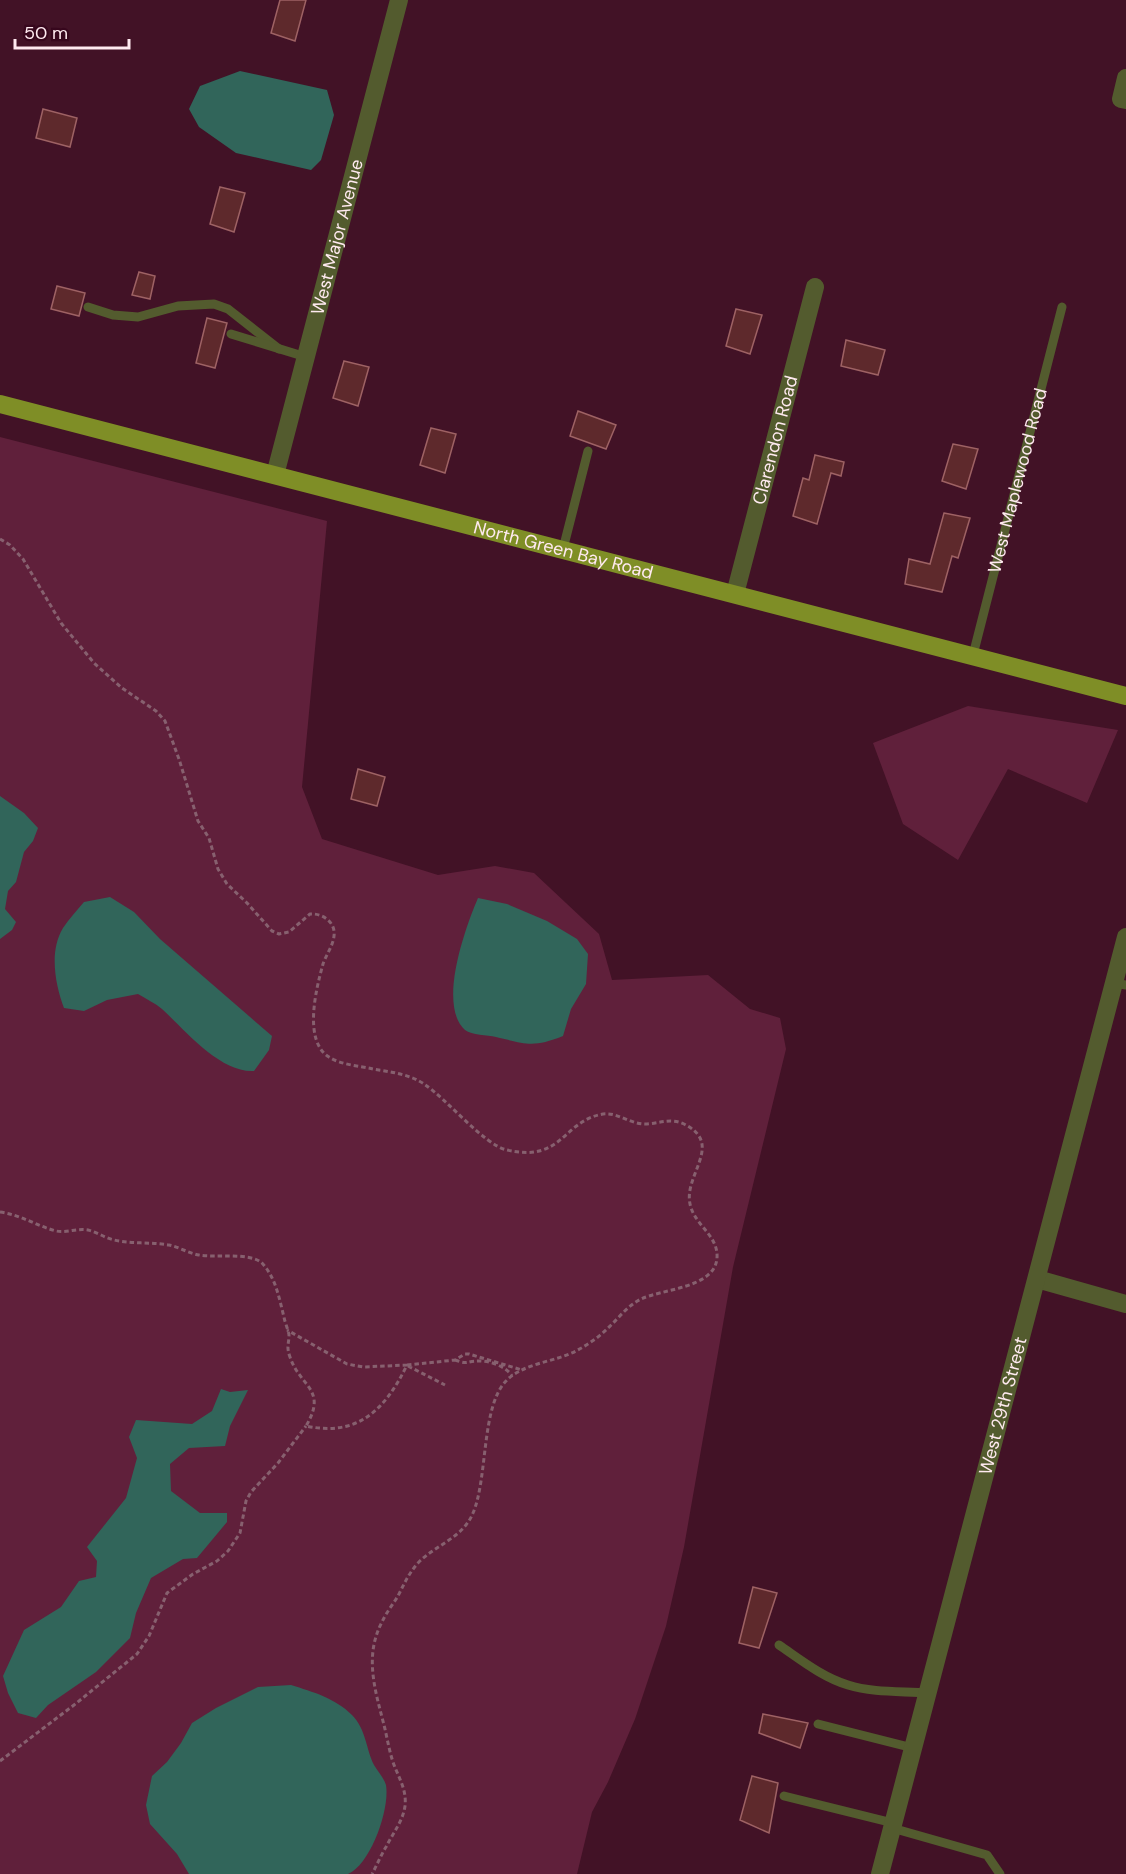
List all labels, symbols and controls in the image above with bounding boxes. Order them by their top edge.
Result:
scale bar [15,12,129,50]
text: 50 m [24,21,68,45]
street label: West Major Avenue [305,157,369,317]
street label: Clarendon Road [747,373,803,507]
street label: West Maplewood Road [982,386,1053,576]
street label: North Green Bay Road [471,515,656,585]
street label: West 29th Street [973,1334,1033,1478]

